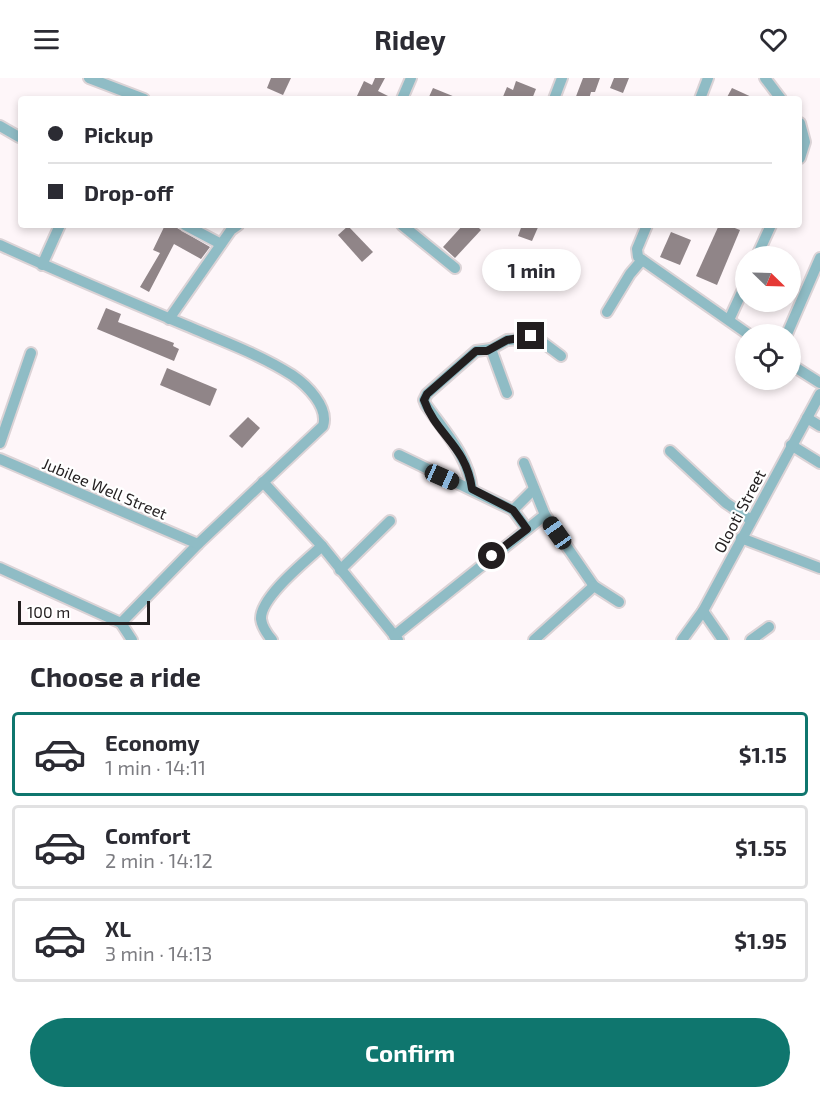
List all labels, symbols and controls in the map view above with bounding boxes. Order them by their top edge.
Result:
icon: menu [30,23,63,56]
text: Ridey [374,23,446,55]
icon: heart [757,23,790,56]
text: Pickup [84,121,153,147]
text: Drop-off [84,179,173,205]
north arrow [735,246,801,312]
map controls [735,246,801,390]
callout: 1 min [482,249,580,291]
text: 1 min [507,258,556,282]
route end [517,322,544,349]
button: locate [735,324,801,390]
street label: Jubilee Well Street [40,453,170,523]
car [422,461,462,493]
street label: Olooti Street [709,466,769,556]
car [539,513,575,553]
route start [478,542,505,569]
scale bar [18,598,150,626]
text: 100 m [27,602,70,621]
text: Choose a ride [30,660,201,692]
icon: car [33,727,87,781]
text: Economy [105,729,200,755]
text: $1.15 [739,741,787,767]
text: 1 min · 14:11 [105,755,206,779]
icon: car [33,820,87,874]
text: Comfort [105,822,190,848]
text: $1.55 [735,834,787,860]
text: 2 min · 14:12 [105,848,213,872]
icon: car [33,913,87,967]
text: XL [105,915,131,941]
text: $1.95 [734,927,787,953]
text: 3 min · 14:13 [105,941,212,965]
button: Confirm [30,1018,790,1087]

